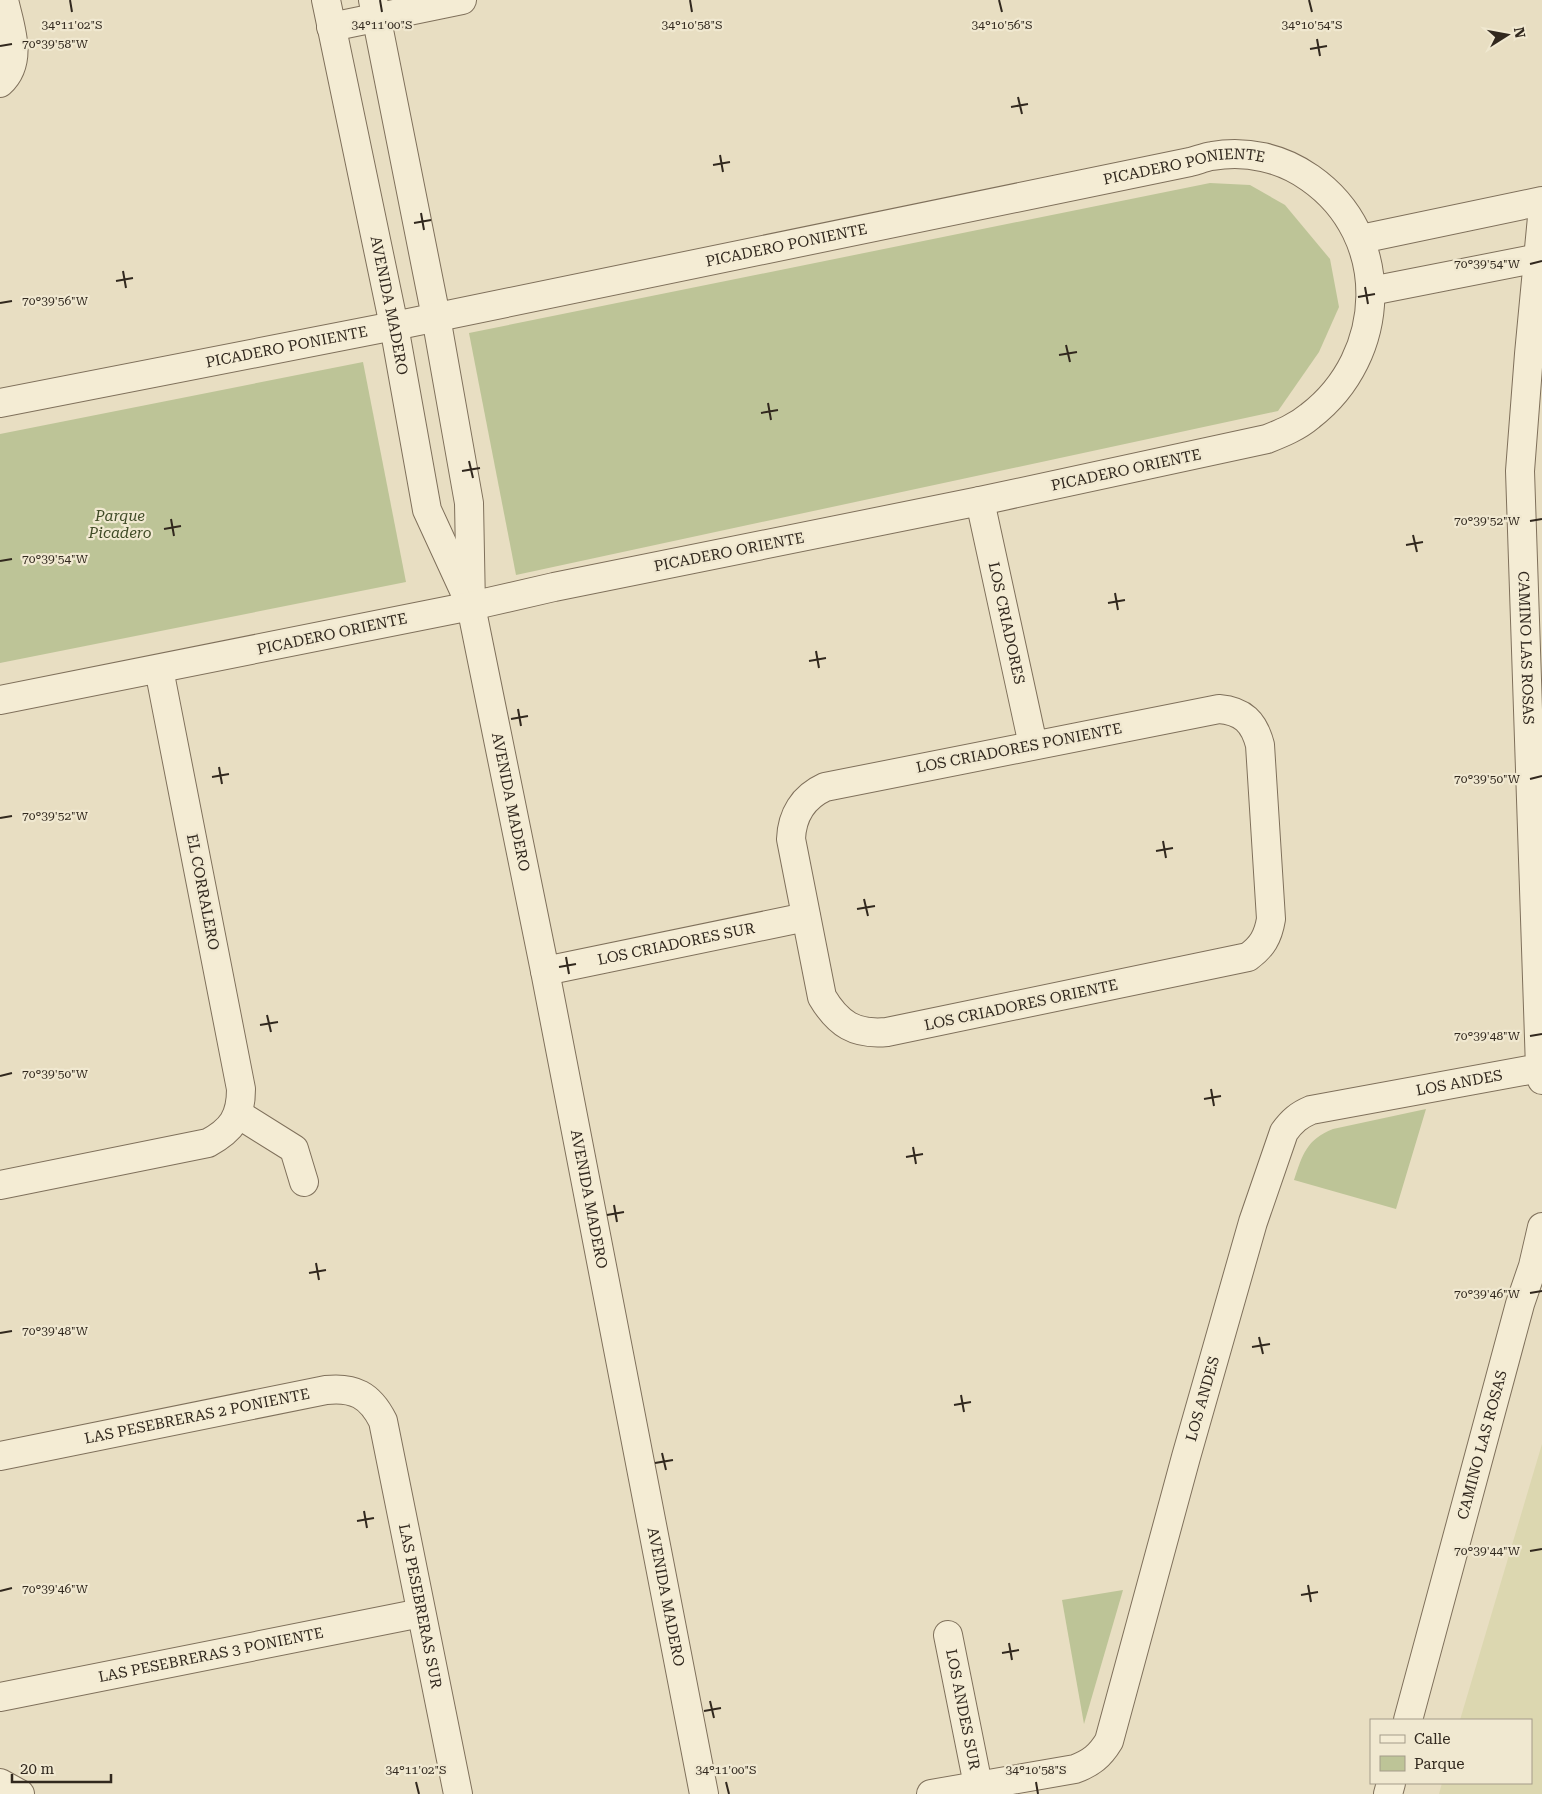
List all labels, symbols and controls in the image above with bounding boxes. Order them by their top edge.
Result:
north arrow [1482,10,1532,60]
text: 34°11'02"S [42,18,102,32]
text: 34°11'00"S [352,18,412,32]
text: 34°10'58"S [662,18,722,32]
text: 34°10'56"S [972,18,1032,32]
text: 34°10'54"S [1282,18,1342,32]
text: N [1511,26,1529,40]
text: 70°39'58"W [22,37,89,51]
street label: PICADERO PONIENTE [1102,145,1267,189]
street label: PICADERO PONIENTE [704,220,869,271]
street label: AVENIDA MADERO [366,234,412,377]
text: 70°39'54"W [1454,257,1521,271]
text: 70°39'56"W [22,294,89,308]
street label: PICADERO PONIENTE [204,322,369,372]
street label: PICADERO ORIENTE [1049,445,1203,495]
park label: Parque Picadero [87,507,152,542]
text: 70°39'52"W [1454,514,1521,528]
street label: PICADERO ORIENTE [652,529,806,575]
text: 70°39'54"W [22,552,89,566]
street label: LOS CRIADORES [985,560,1029,686]
street label: CAMINO LAS ROSAS [1514,571,1537,725]
street label: PICADERO ORIENTE [255,609,409,659]
street label: LOS CRIADORES PONIENTE [915,719,1123,777]
street label: AVENIDA MADERO [488,731,534,873]
text: 70°39'50"W [1454,772,1521,786]
text: 70°39'52"W [22,809,89,823]
street label: EL CORRALERO [183,832,223,952]
street label: LOS CRIADORES SUR [596,919,757,969]
street label: LOS CRIADORES ORIENTE [923,976,1119,1034]
text: 70°39'48"W [1454,1029,1521,1043]
street label: LOS ANDES [1415,1066,1504,1100]
text: 70°39'50"W [22,1067,89,1081]
street label: AVENIDA MADERO [567,1128,611,1270]
text: 70°39'46"W [1454,1287,1521,1301]
text: 70°39'48"W [22,1324,89,1338]
street label: LOS ANDES [1182,1354,1223,1443]
street label: CAMINO LAS ROSAS [1453,1368,1511,1521]
street label: LAS PESEBRERAS 2 PONIENTE [83,1385,311,1448]
street label: LAS PESEBRERAS SUR [395,1522,446,1691]
street label: AVENIDA MADERO [644,1526,688,1668]
text: 70°39'44"W [1454,1544,1521,1558]
text: 70°39'46"W [22,1582,89,1596]
street label: LAS PESEBRERAS 3 PONIENTE [97,1624,325,1686]
street label: LOS ANDES SUR [942,1647,984,1772]
legend [1370,1719,1532,1784]
text: Calle [1414,1730,1450,1748]
scale bar [12,1752,111,1784]
text: Parque [1414,1755,1465,1773]
text: 20 m [20,1760,55,1778]
text: 34°11'02"S [386,1763,446,1777]
text: 34°11'00"S [696,1763,756,1777]
text: 34°10'58"S [1006,1763,1066,1777]

